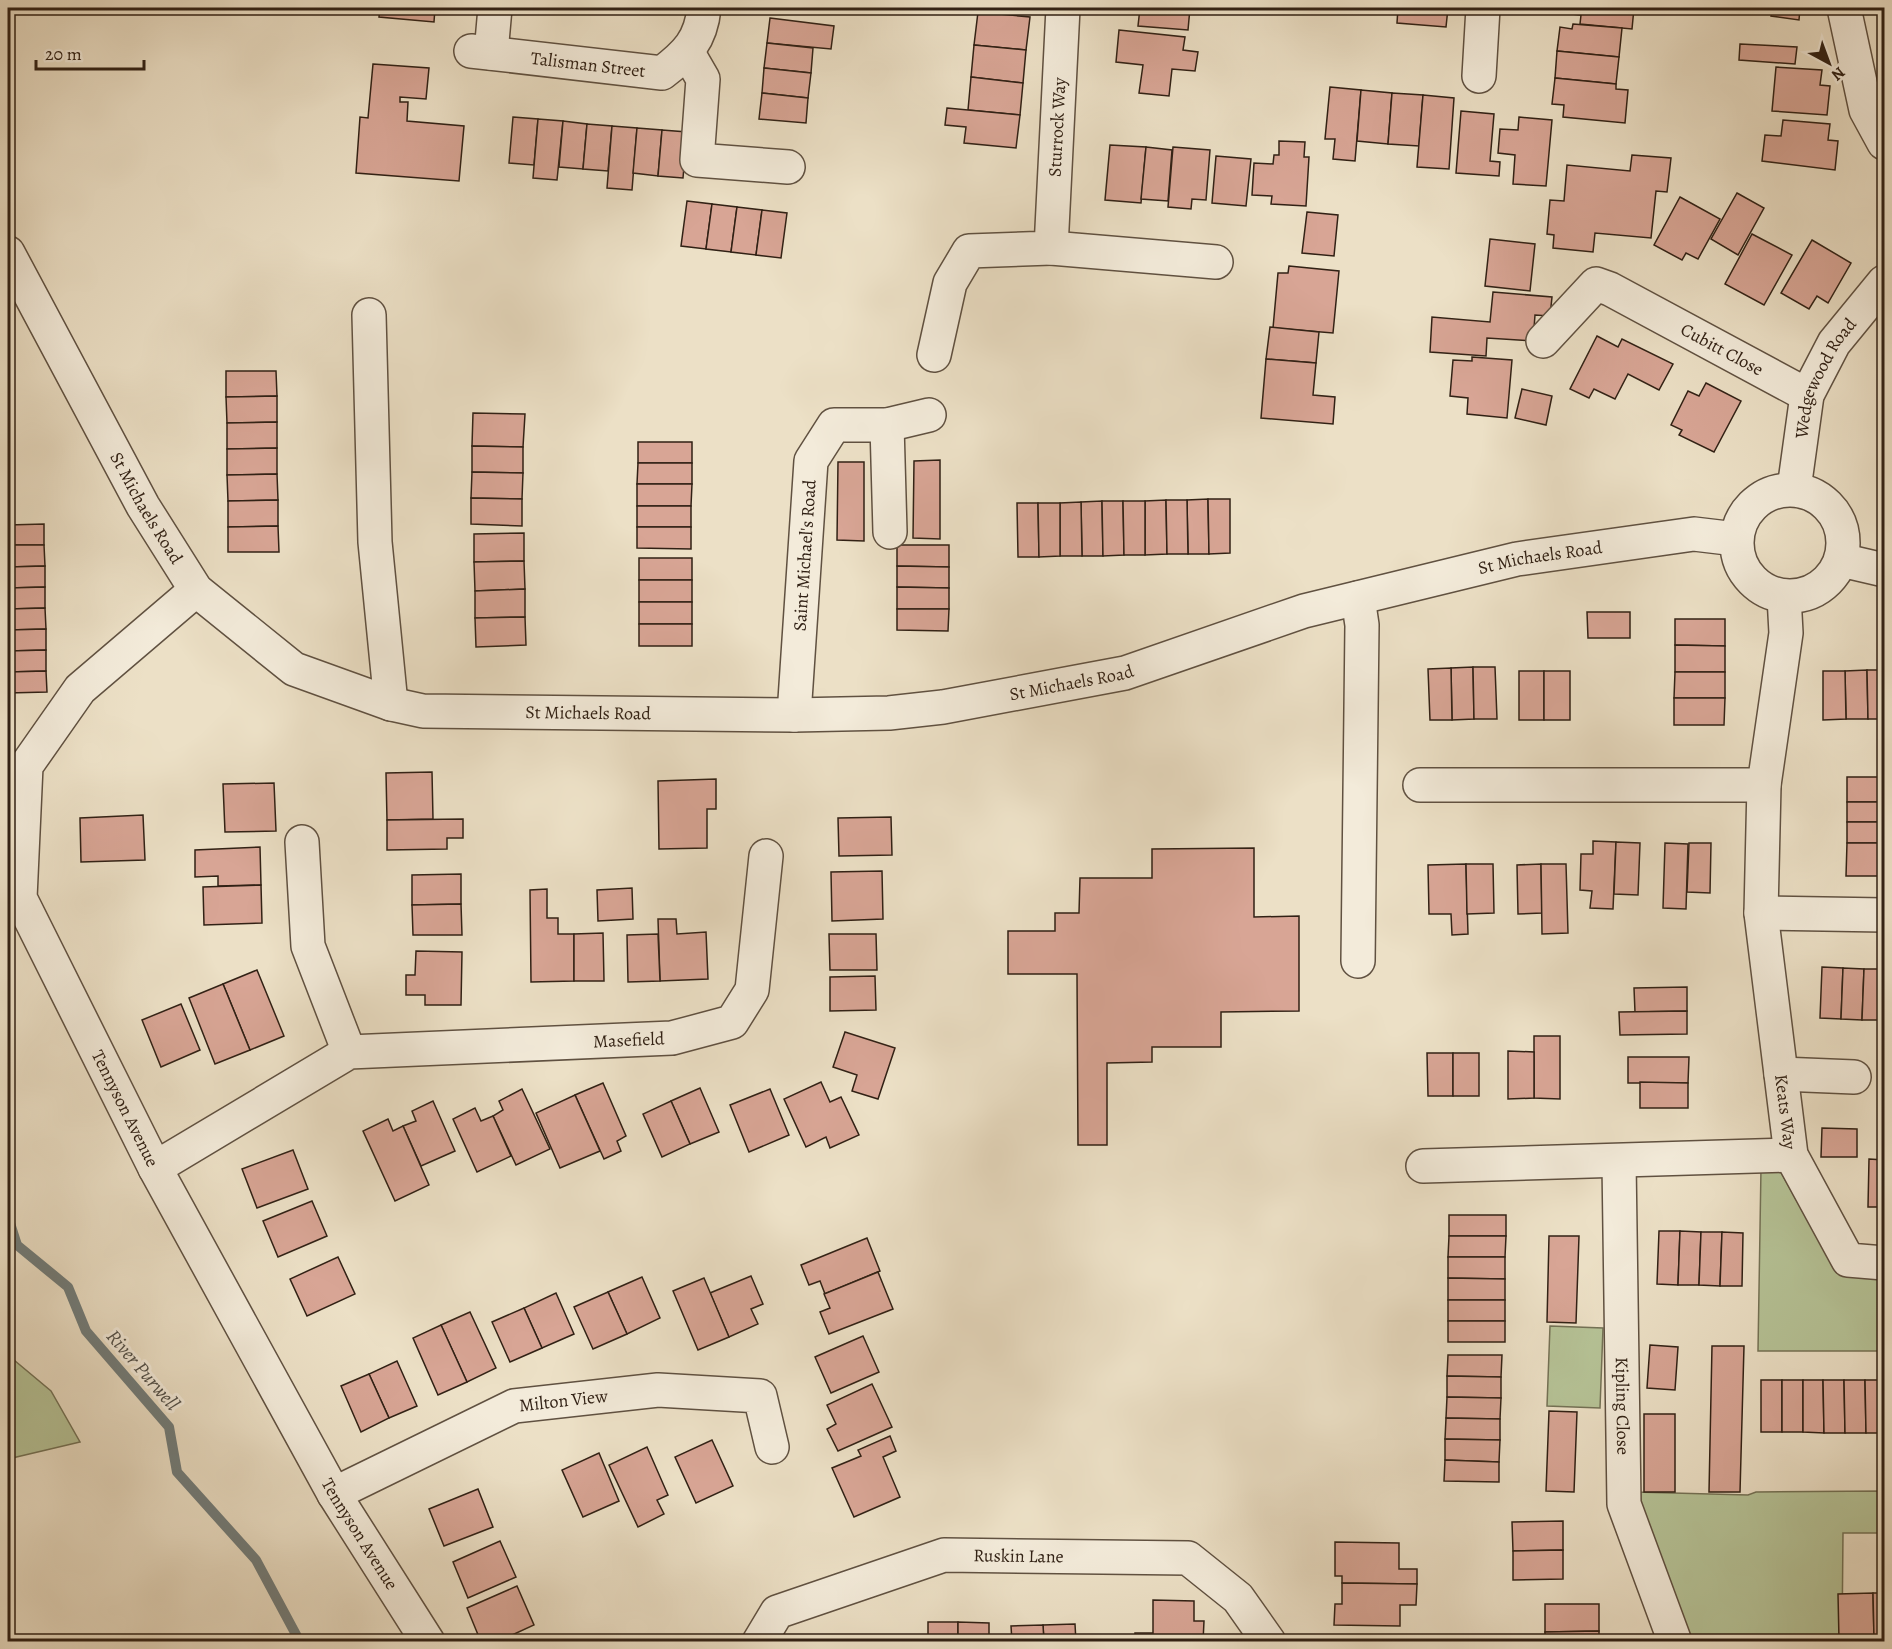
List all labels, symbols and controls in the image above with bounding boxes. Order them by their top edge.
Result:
scale bar [36,33,144,71]
north arrow [1799,33,1859,93]
text: 20 m [45,42,82,66]
street label: Talisman Street [530,46,647,83]
text: N [1826,61,1850,86]
street label: Sturrock Way [1043,76,1072,177]
street label: Wedgewood Road [1789,313,1862,441]
street label: Cubitt Close [1676,317,1768,381]
street label: St Michaels Road [104,448,189,569]
street label: Saint Michael's Road [788,478,822,632]
street label: St Michaels Road [1475,535,1604,580]
street label: St Michaels Road [1008,659,1137,706]
street label: St Michaels Road [525,700,651,725]
street label: Masefield [592,1026,665,1053]
street label: Tennyson Avenue [86,1046,165,1171]
street label: Keats Way [1769,1073,1802,1152]
water label: River Purwell [100,1324,186,1416]
street label: Kipling Close [1610,1357,1635,1455]
street label: Milton View [518,1384,609,1417]
street label: Tennyson Avenue [316,1474,404,1594]
street label: Ruskin Lane [973,1543,1064,1568]

